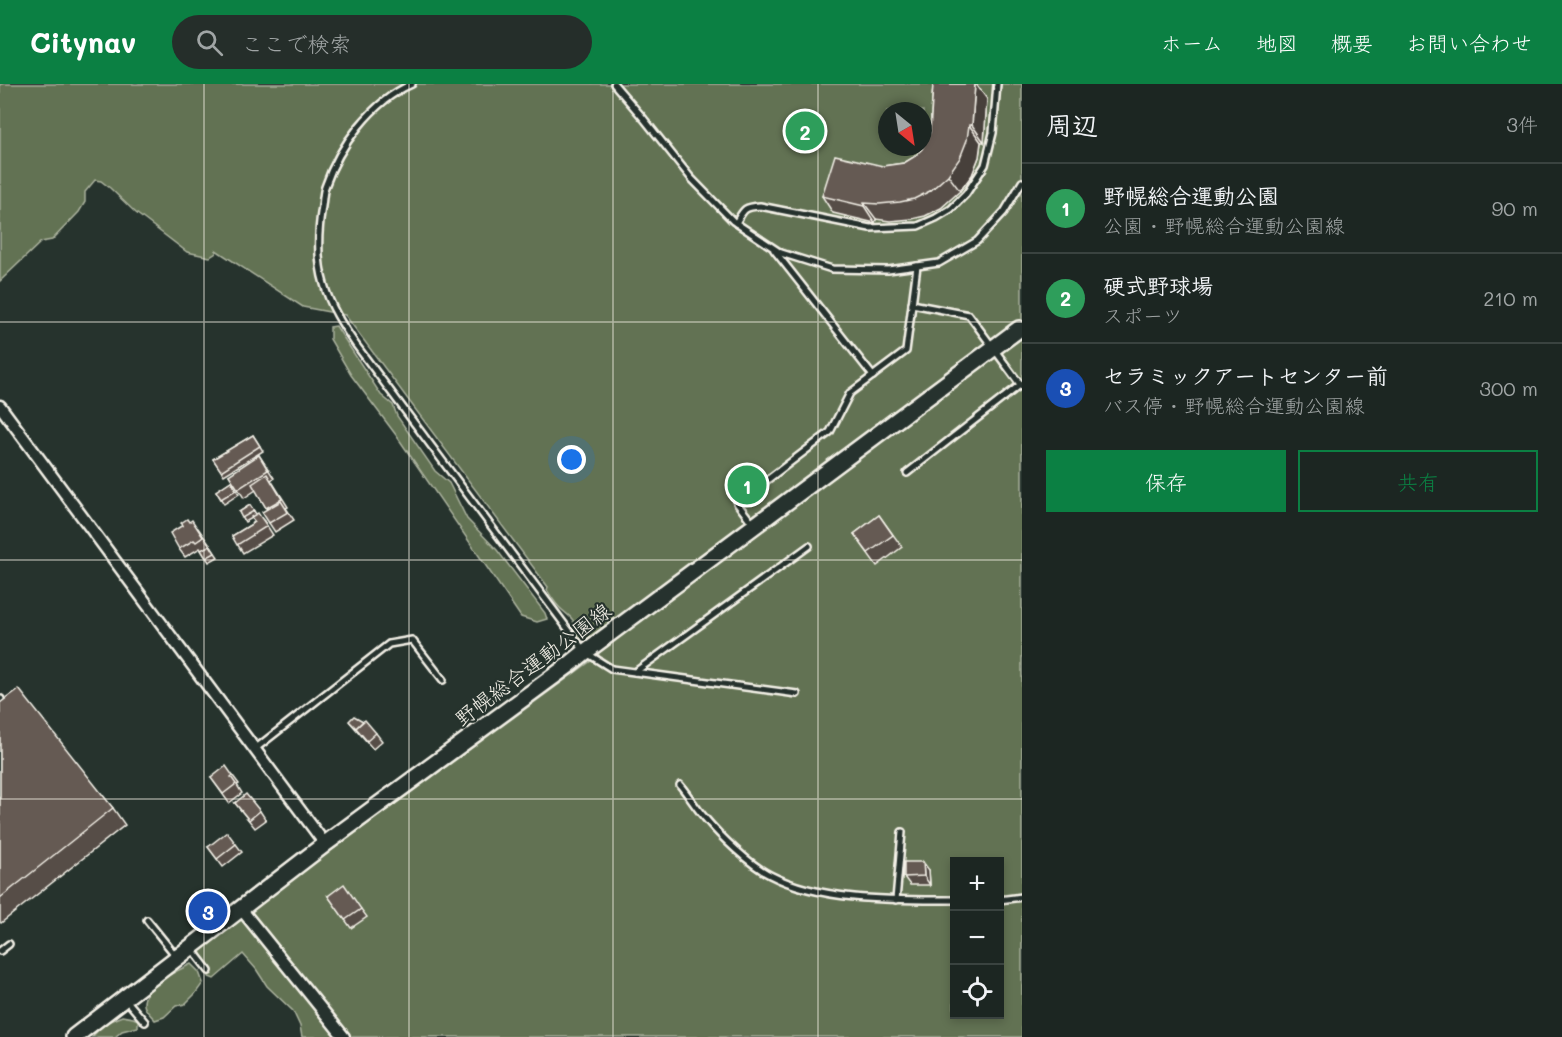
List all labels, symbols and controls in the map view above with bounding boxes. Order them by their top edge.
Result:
search box [172,15,592,69]
text: Citynav [30,24,136,60]
icon: search [193,26,226,59]
text: ここで検索 [241,29,351,58]
text: ホーム [1161,29,1223,56]
text: 地図 [1256,29,1298,56]
text: 概要 [1331,29,1373,56]
text: お問い合わせ [1406,29,1532,56]
north arrow [878,102,932,156]
pin: 2 [786,108,824,154]
text: 周辺 [1046,108,1098,142]
text: 3件 [1506,111,1538,137]
text: 野幌総合運動公園 [1103,181,1279,210]
text: 1 [1061,195,1070,221]
text: 90 m [1492,195,1538,221]
text: 公園 · 野幌総合運動公園線 [1103,212,1345,238]
text: 硬式野球場 [1103,271,1213,300]
text: 2 [1060,285,1071,311]
text: 210 m [1483,285,1538,311]
text: スポーツ [1103,302,1183,328]
text: セラミックアートセンター前 [1103,361,1388,390]
text: 3 [1060,375,1072,401]
text: 300 m [1479,375,1538,401]
text: バス停 · 野幌総合運動公園線 [1103,392,1365,418]
your location [557,445,586,474]
button: 保存 [1046,450,1286,512]
button: 共有 [1298,450,1538,512]
pin: 1 [728,462,766,508]
street label: 野幌総合運動公園線 [449,596,616,731]
map controls [950,857,1004,1019]
button: + [950,857,1004,911]
pin: 3 [188,888,228,934]
button: − [950,911,1004,965]
button: locate [950,965,1004,1019]

